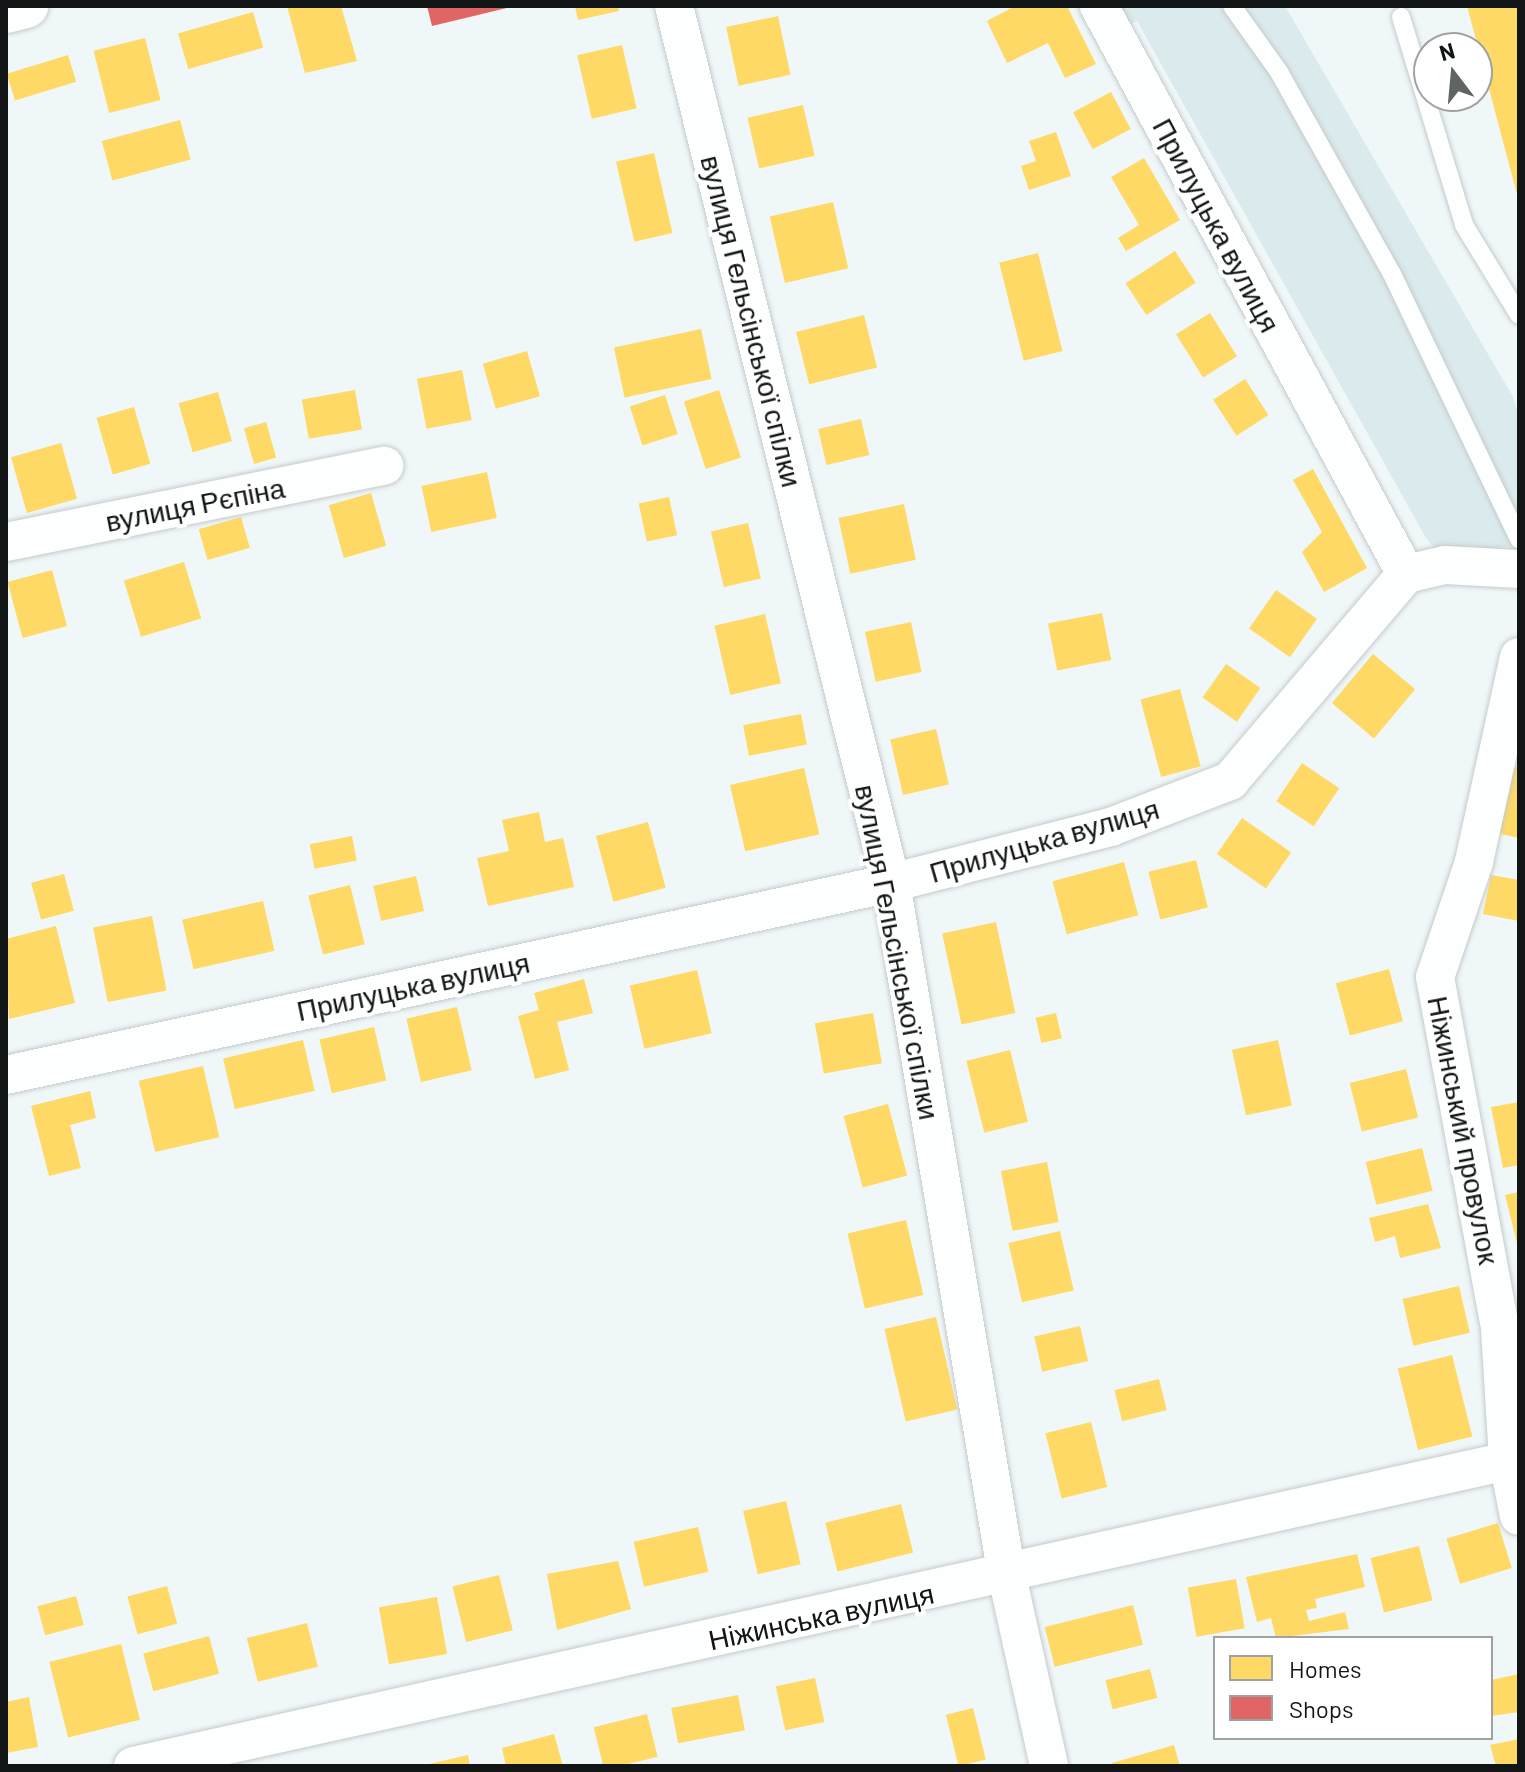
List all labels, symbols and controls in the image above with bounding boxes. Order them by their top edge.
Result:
north arrow [1413,32,1493,112]
text: N [1436,36,1458,65]
street label: Прилуцька вулиця [1146,112,1288,338]
street label: вулиця Гельсінської спілки [694,152,810,490]
street label: вулиця Рєпіна [103,470,287,538]
street label: вулиця Гельсінської спілки [849,782,947,1122]
street label: Прилуцька вулиця [925,791,1163,889]
street label: Прилуцька вулиця [294,945,532,1027]
street label: Ніжинський провулок [1422,993,1506,1267]
street label: Ніжинська вулиця [705,1576,937,1656]
legend [1213,1636,1493,1740]
text: Homes [1289,1654,1362,1683]
text: Shops [1289,1694,1354,1723]

